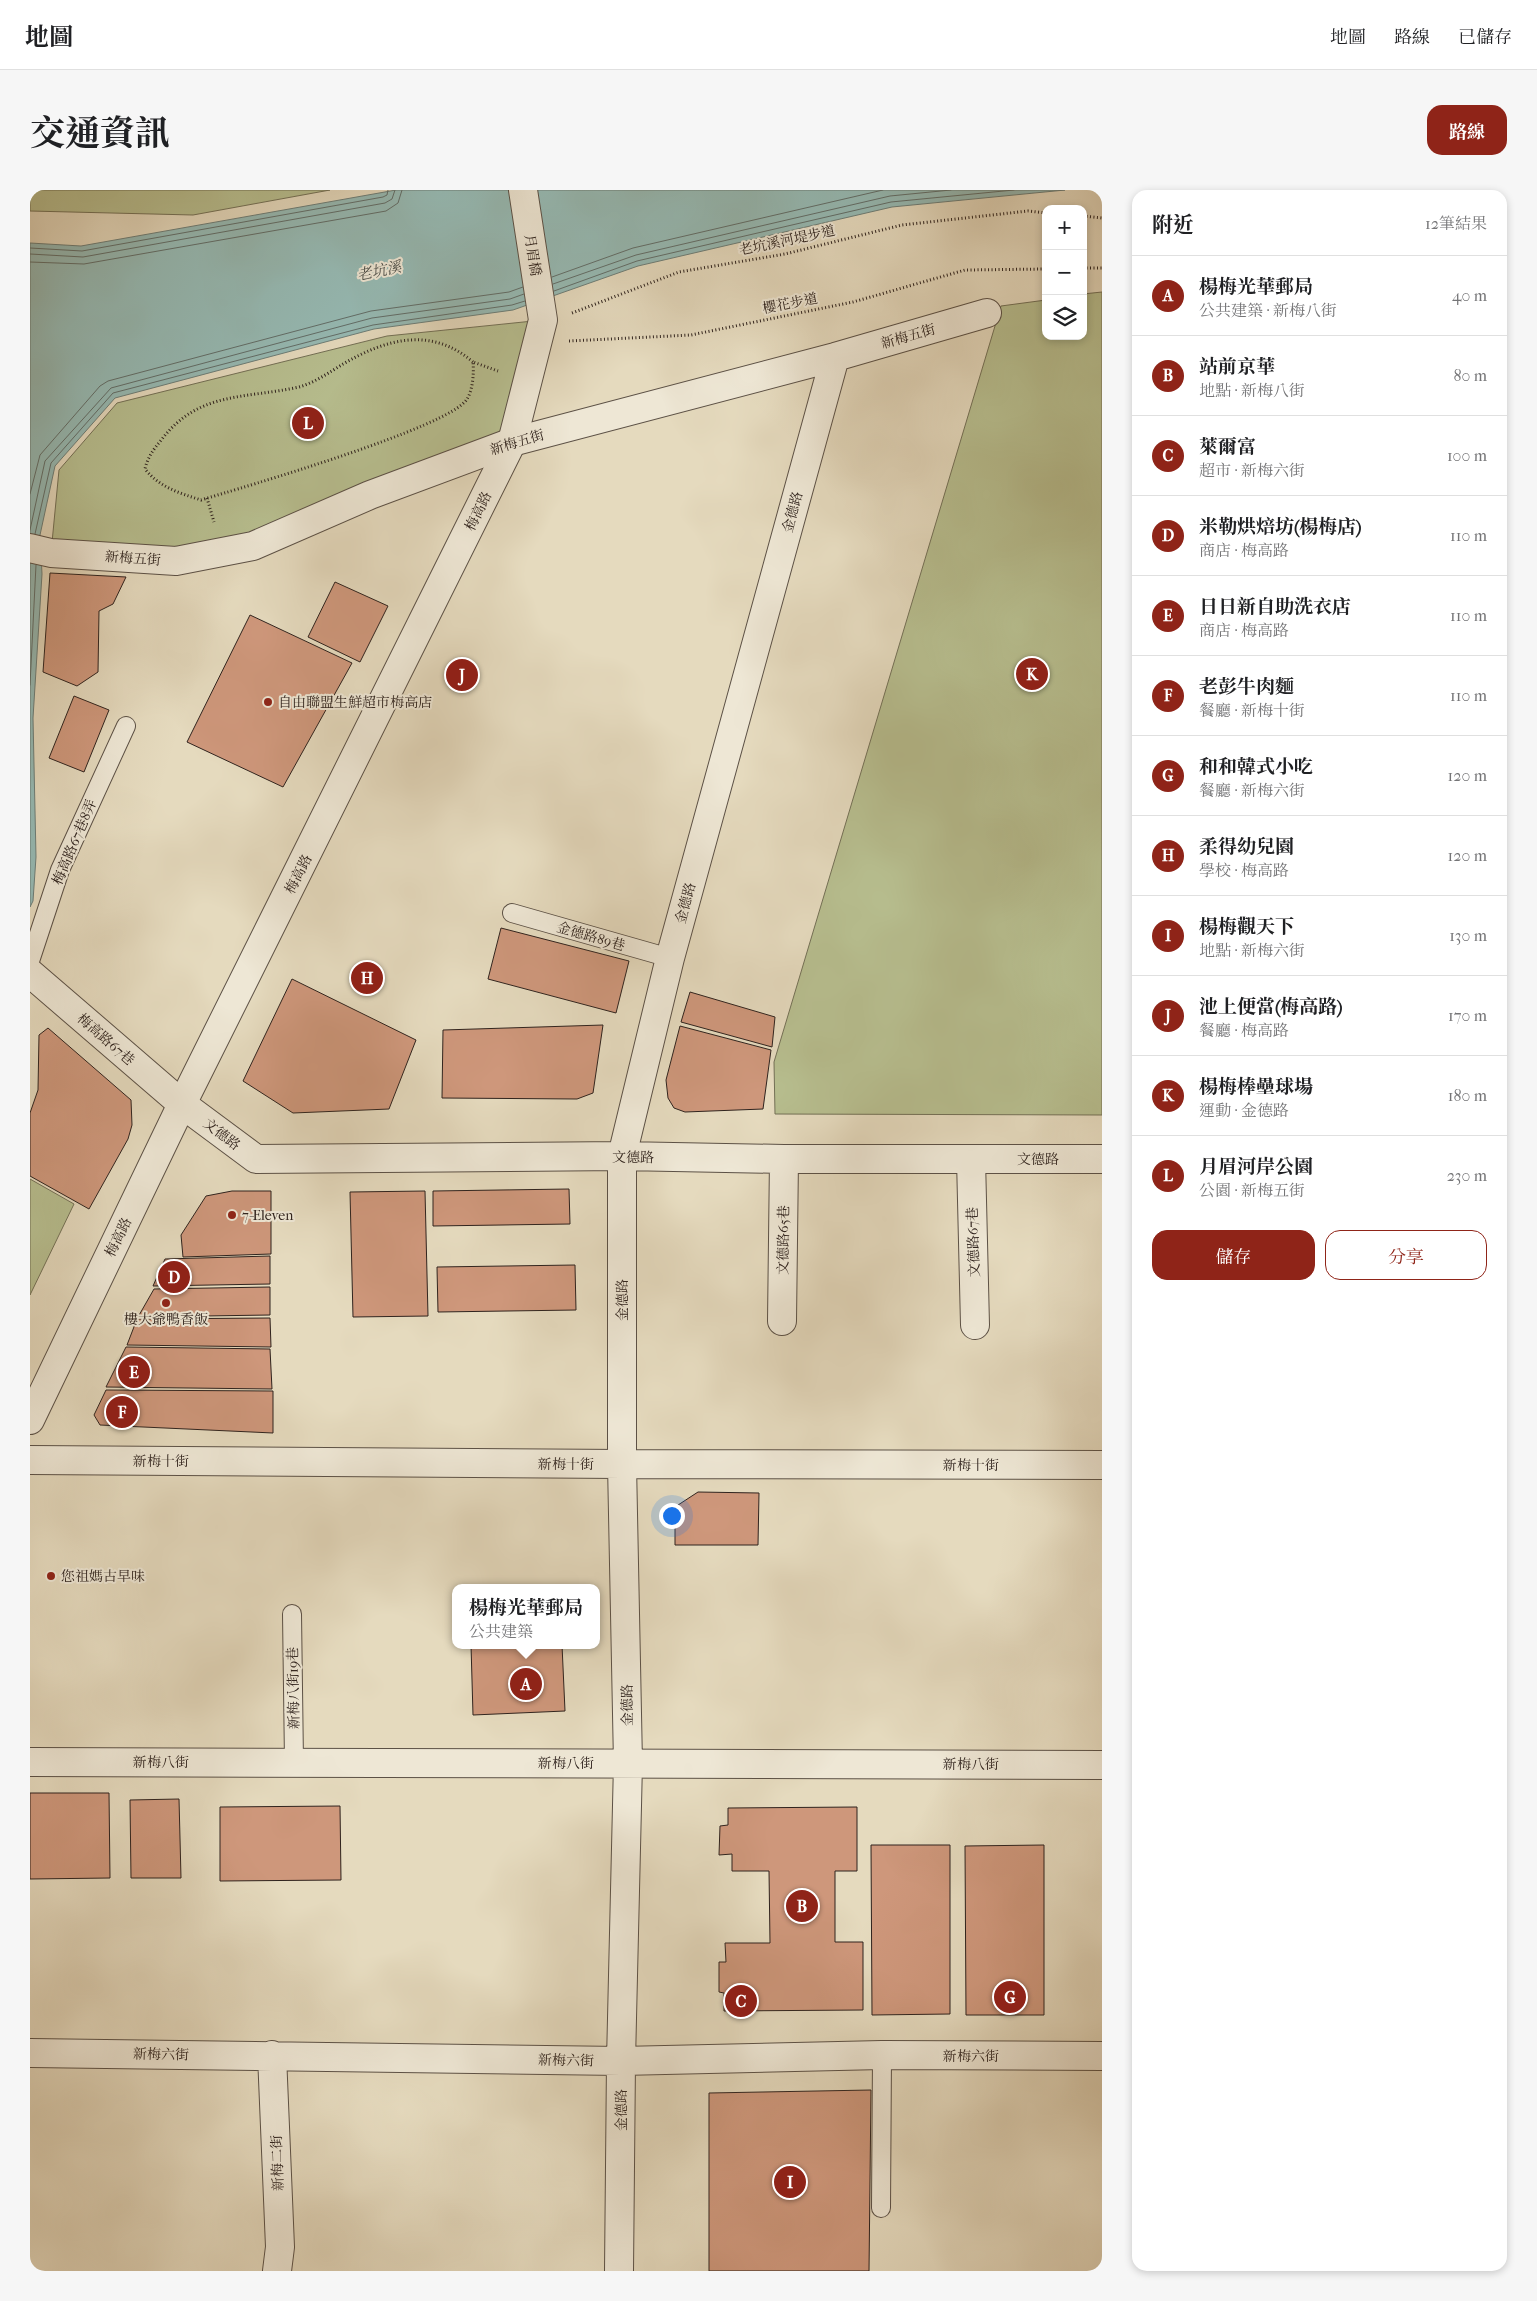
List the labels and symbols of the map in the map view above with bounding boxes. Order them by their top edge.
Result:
street label: 老坑溪河堤步道 [737,222,837,259]
street label: 月眉橋 [521,233,544,277]
water label: 老坑溪 [355,257,405,284]
street label: 櫻花步道 [761,290,819,317]
street label: 新梅五街 [879,321,937,352]
pin: L [292,404,324,442]
street label: 新梅五街 [488,426,546,459]
street label: 梅高路 [462,489,495,534]
street label: 金德路 [779,490,806,535]
street label: 新梅五街 [104,548,161,569]
pin: K [1016,655,1048,693]
pin: J [446,656,478,694]
place label: 自由聯盟生鮮超市梅高店 [278,694,432,711]
marker: 自由聯盟生鮮超市梅高店 [262,696,274,708]
street label: 梅高路67巷8弄 [49,797,100,888]
street label: 梅高路 [281,852,316,897]
street label: 金德路 [672,881,699,926]
street label: 金德路89巷 [555,919,627,954]
pin: H [351,959,383,997]
street label: 梅高路67巷 [74,1010,138,1069]
street label: 文德路 [200,1115,244,1154]
street label: 文德路 [612,1149,654,1166]
street label: 文德路 [1017,1151,1059,1168]
street label: 文德路65巷 [774,1205,793,1275]
place label: 7-Eleven [242,1207,293,1224]
street label: 文德路67巷 [964,1207,983,1277]
marker: 7-Eleven [226,1209,238,1221]
street label: 梅高路 [102,1215,135,1260]
pin: D [158,1258,190,1296]
street label: 金德路 [614,1279,631,1321]
marker: 樓大爺鴨香飯 [160,1297,172,1309]
place label: 樓大爺鴨香飯 [124,1311,208,1328]
pin: E [118,1353,150,1391]
pin: F [106,1393,138,1431]
street label: 新梅十街 [133,1453,189,1470]
street label: 新梅十街 [538,1456,594,1473]
street label: 新梅十街 [943,1457,999,1474]
your location [659,1503,685,1529]
place label: 您祖媽古早味 [61,1568,145,1585]
marker: 您祖媽古早味 [45,1570,57,1582]
street label: 新梅八街19巷 [284,1647,303,1729]
pin: A [510,1665,542,1703]
street label: 金德路 [619,1684,636,1726]
street label: 新梅八街 [133,1754,189,1771]
street label: 新梅八街 [538,1755,594,1772]
street label: 新梅八街 [943,1756,999,1773]
pin: B [786,1887,818,1925]
pin: G [994,1978,1026,2016]
pin: C [725,1982,757,2020]
street label: 新梅六街 [133,2046,189,2063]
street label: 新梅六街 [943,2048,999,2065]
street label: 新梅六街 [538,2052,594,2069]
street label: 金德路 [613,2089,630,2131]
street label: 新梅二街 [268,2135,287,2191]
pin: I [774,2163,806,2201]

